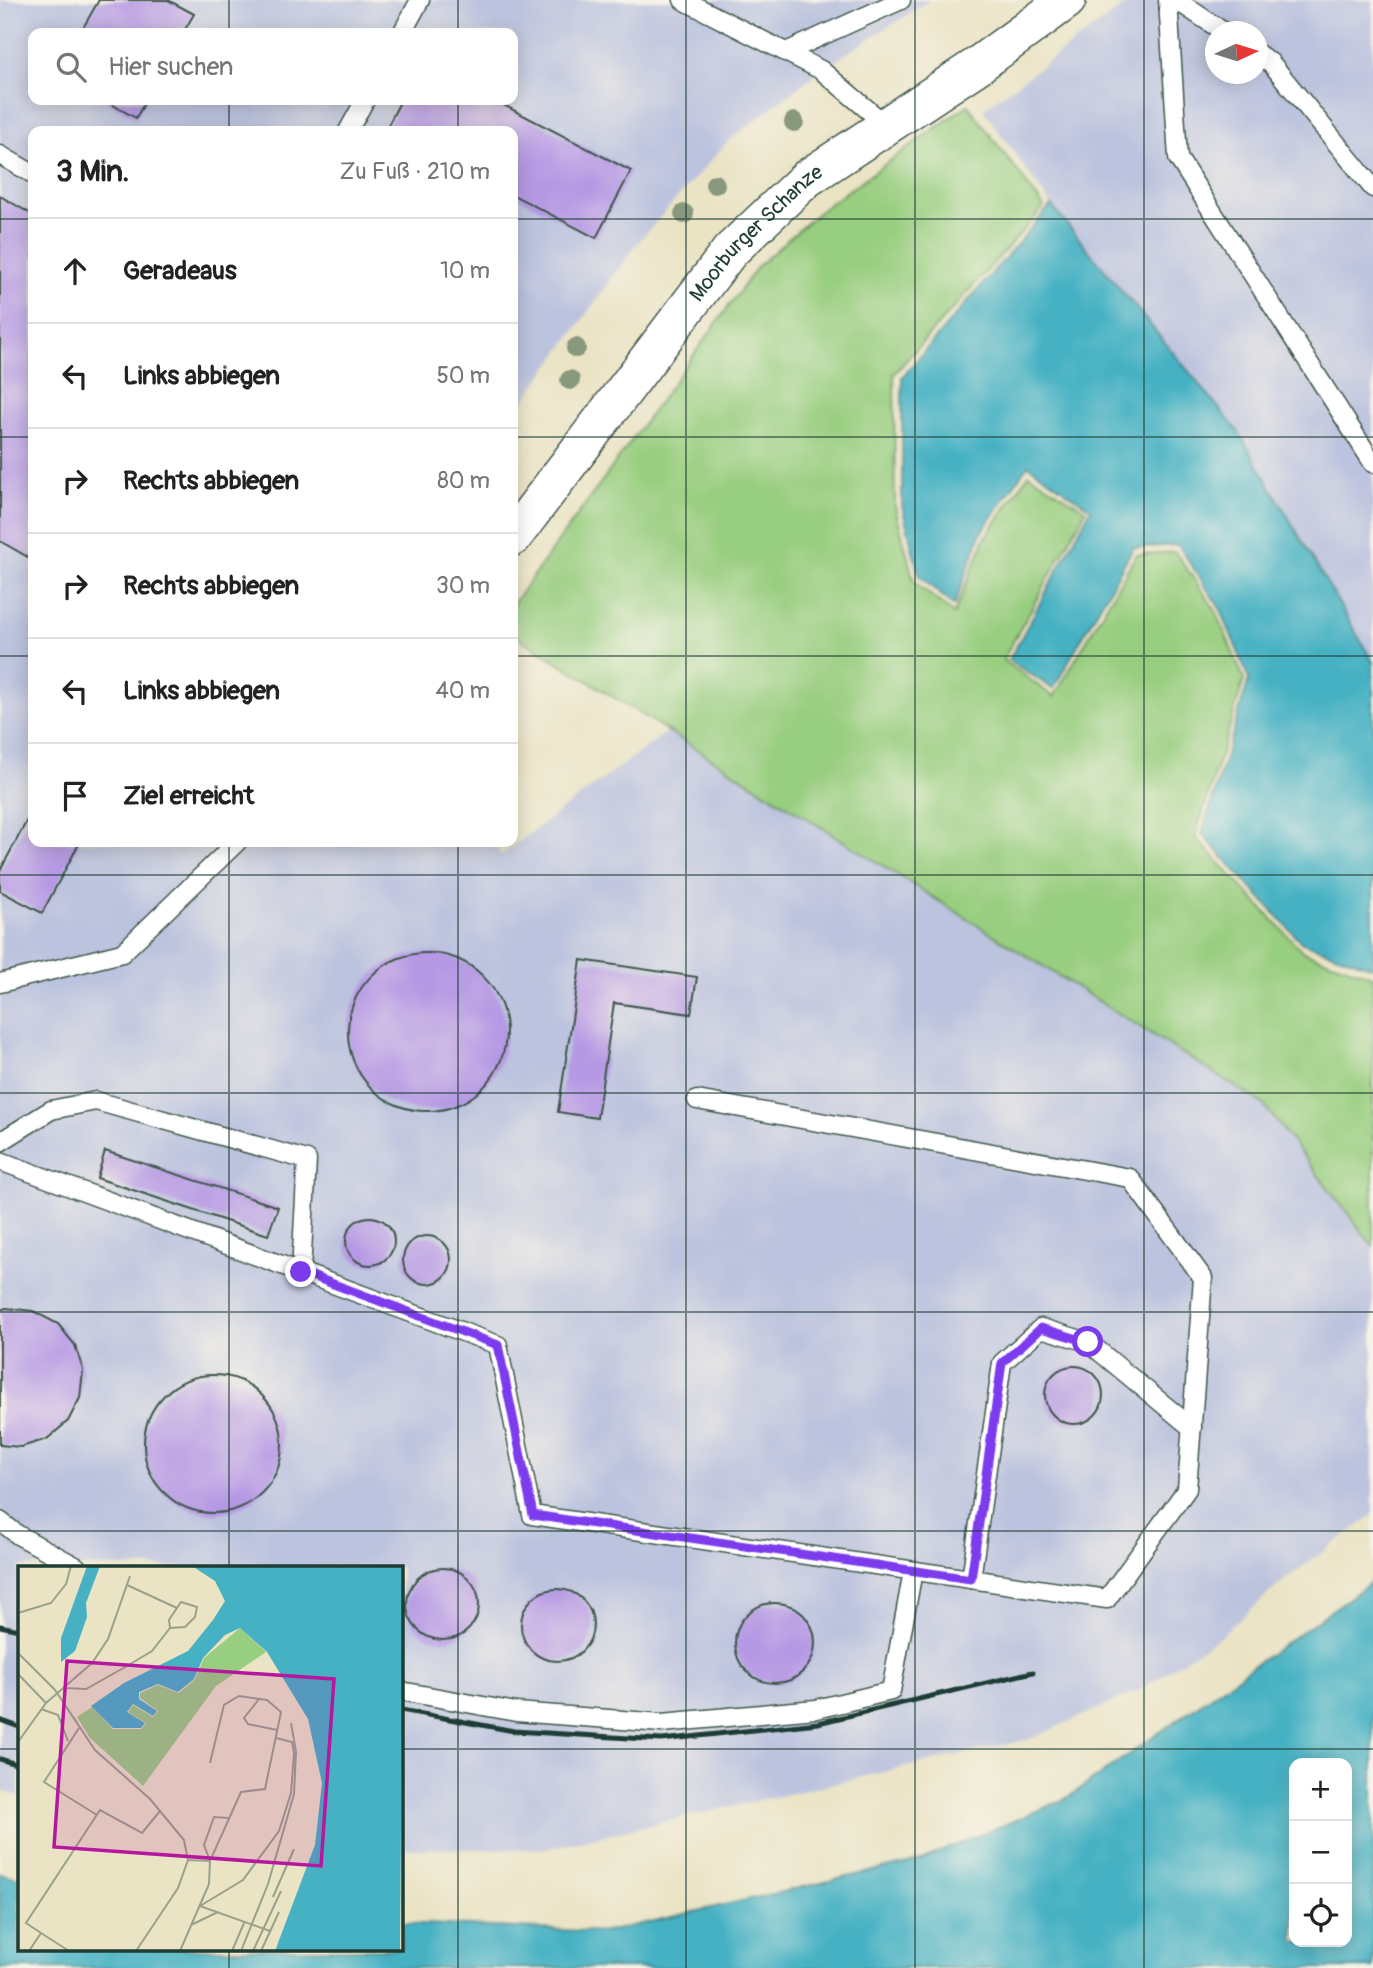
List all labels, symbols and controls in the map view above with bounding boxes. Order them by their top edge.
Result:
north arrow [1205,21,1268,84]
search box [28,28,518,105]
icon: search [52,48,90,86]
text: Hier suchen [108,51,233,83]
text: 3 Min. [56,153,129,190]
text: Zu Fuß · 210 m [339,157,490,186]
street label: Moorburger Schanze [683,158,828,307]
icon: ahead [56,252,94,290]
text: Geradeaus [123,255,237,287]
text: 10 m [440,256,490,285]
icon: left [56,357,94,395]
text: Links abbiegen [123,360,280,392]
text: 50 m [436,361,490,390]
icon: right [56,462,94,500]
text: Rechts abbiegen [123,465,299,497]
text: 80 m [437,466,490,495]
icon: right [56,567,94,605]
text: Rechts abbiegen [123,570,299,602]
text: 30 m [436,571,490,600]
icon: left [56,672,94,710]
text: Links abbiegen [123,675,280,707]
text: 40 m [436,676,490,705]
icon: arrive [56,777,94,815]
text: Ziel erreicht [123,780,254,812]
route end [285,1256,316,1287]
route start [1072,1326,1103,1357]
inset map [18,1566,402,1951]
map controls [1289,1758,1352,1947]
button: + [1289,1758,1352,1821]
button: − [1289,1821,1352,1884]
button: locate [1289,1884,1352,1947]

